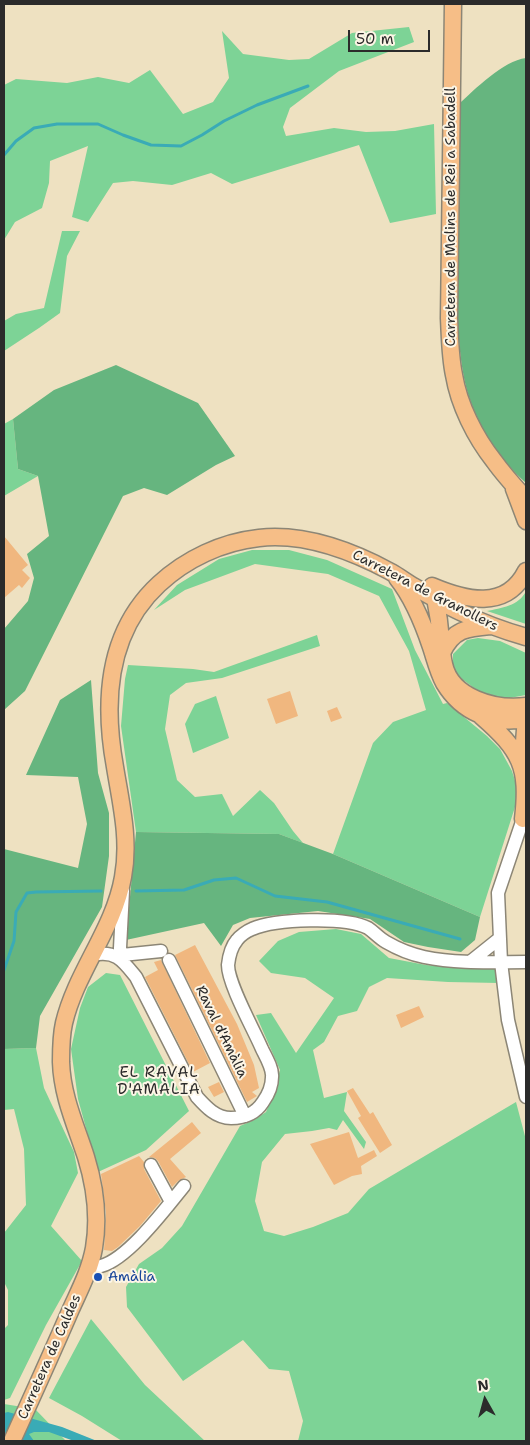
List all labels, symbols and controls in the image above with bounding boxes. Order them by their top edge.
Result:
scale bar [350,20,432,52]
text: 50 m [356,29,394,49]
street label: Carretera de Molins de Rei a Sabadell [443,87,459,347]
street label: Carretera de Granollers [349,547,501,635]
street label: Raval d'Amàlia [191,983,251,1081]
district label: EL RAVAL D'AMÀLIA [116,1064,202,1099]
place label: Amàlia [108,1269,155,1285]
marker: Amàlia [92,1271,104,1283]
street label: Carretera de Caldes [15,1292,85,1422]
north arrow [460,1375,510,1425]
text: N [477,1376,490,1395]

